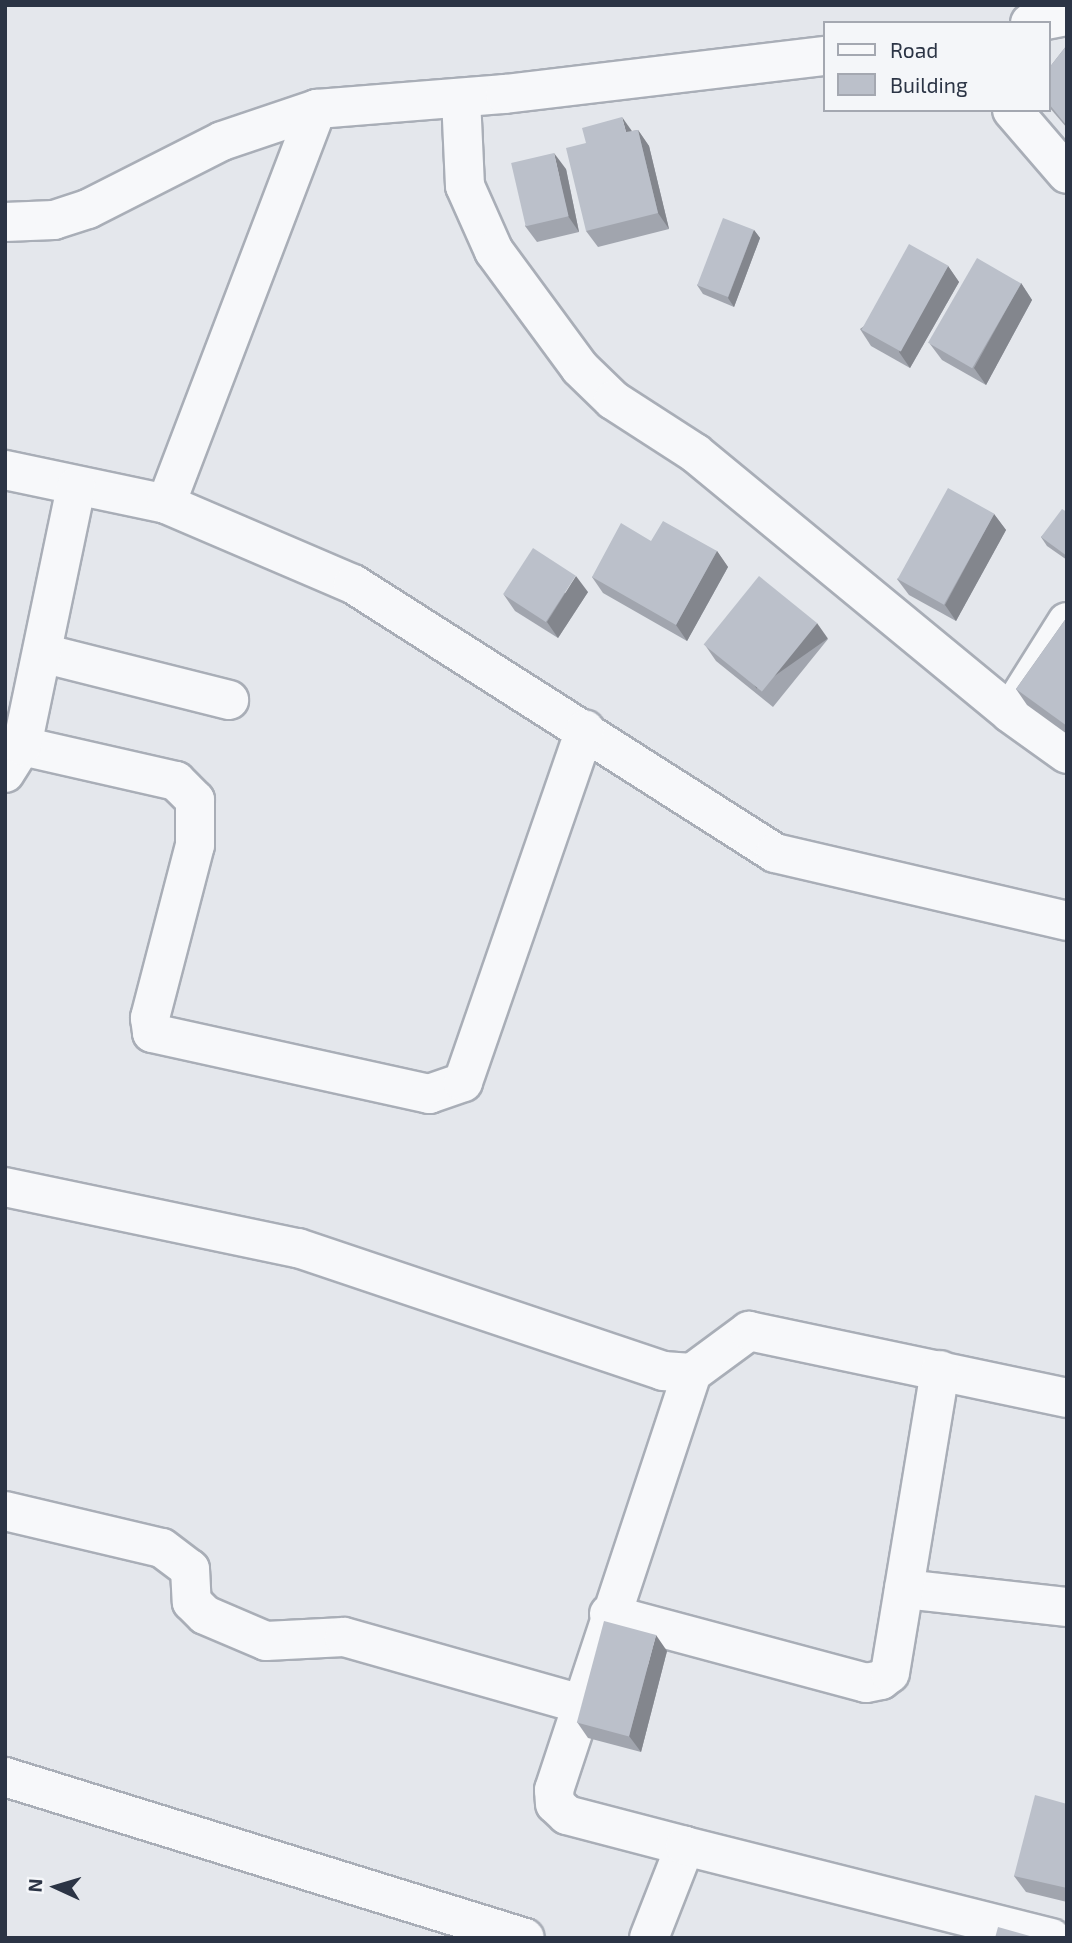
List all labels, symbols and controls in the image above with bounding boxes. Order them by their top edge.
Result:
legend [824,21,1051,112]
text: Road [890,37,938,62]
text: Building [890,72,968,97]
north arrow [21,1852,91,1922]
text: N [23,1878,47,1893]

